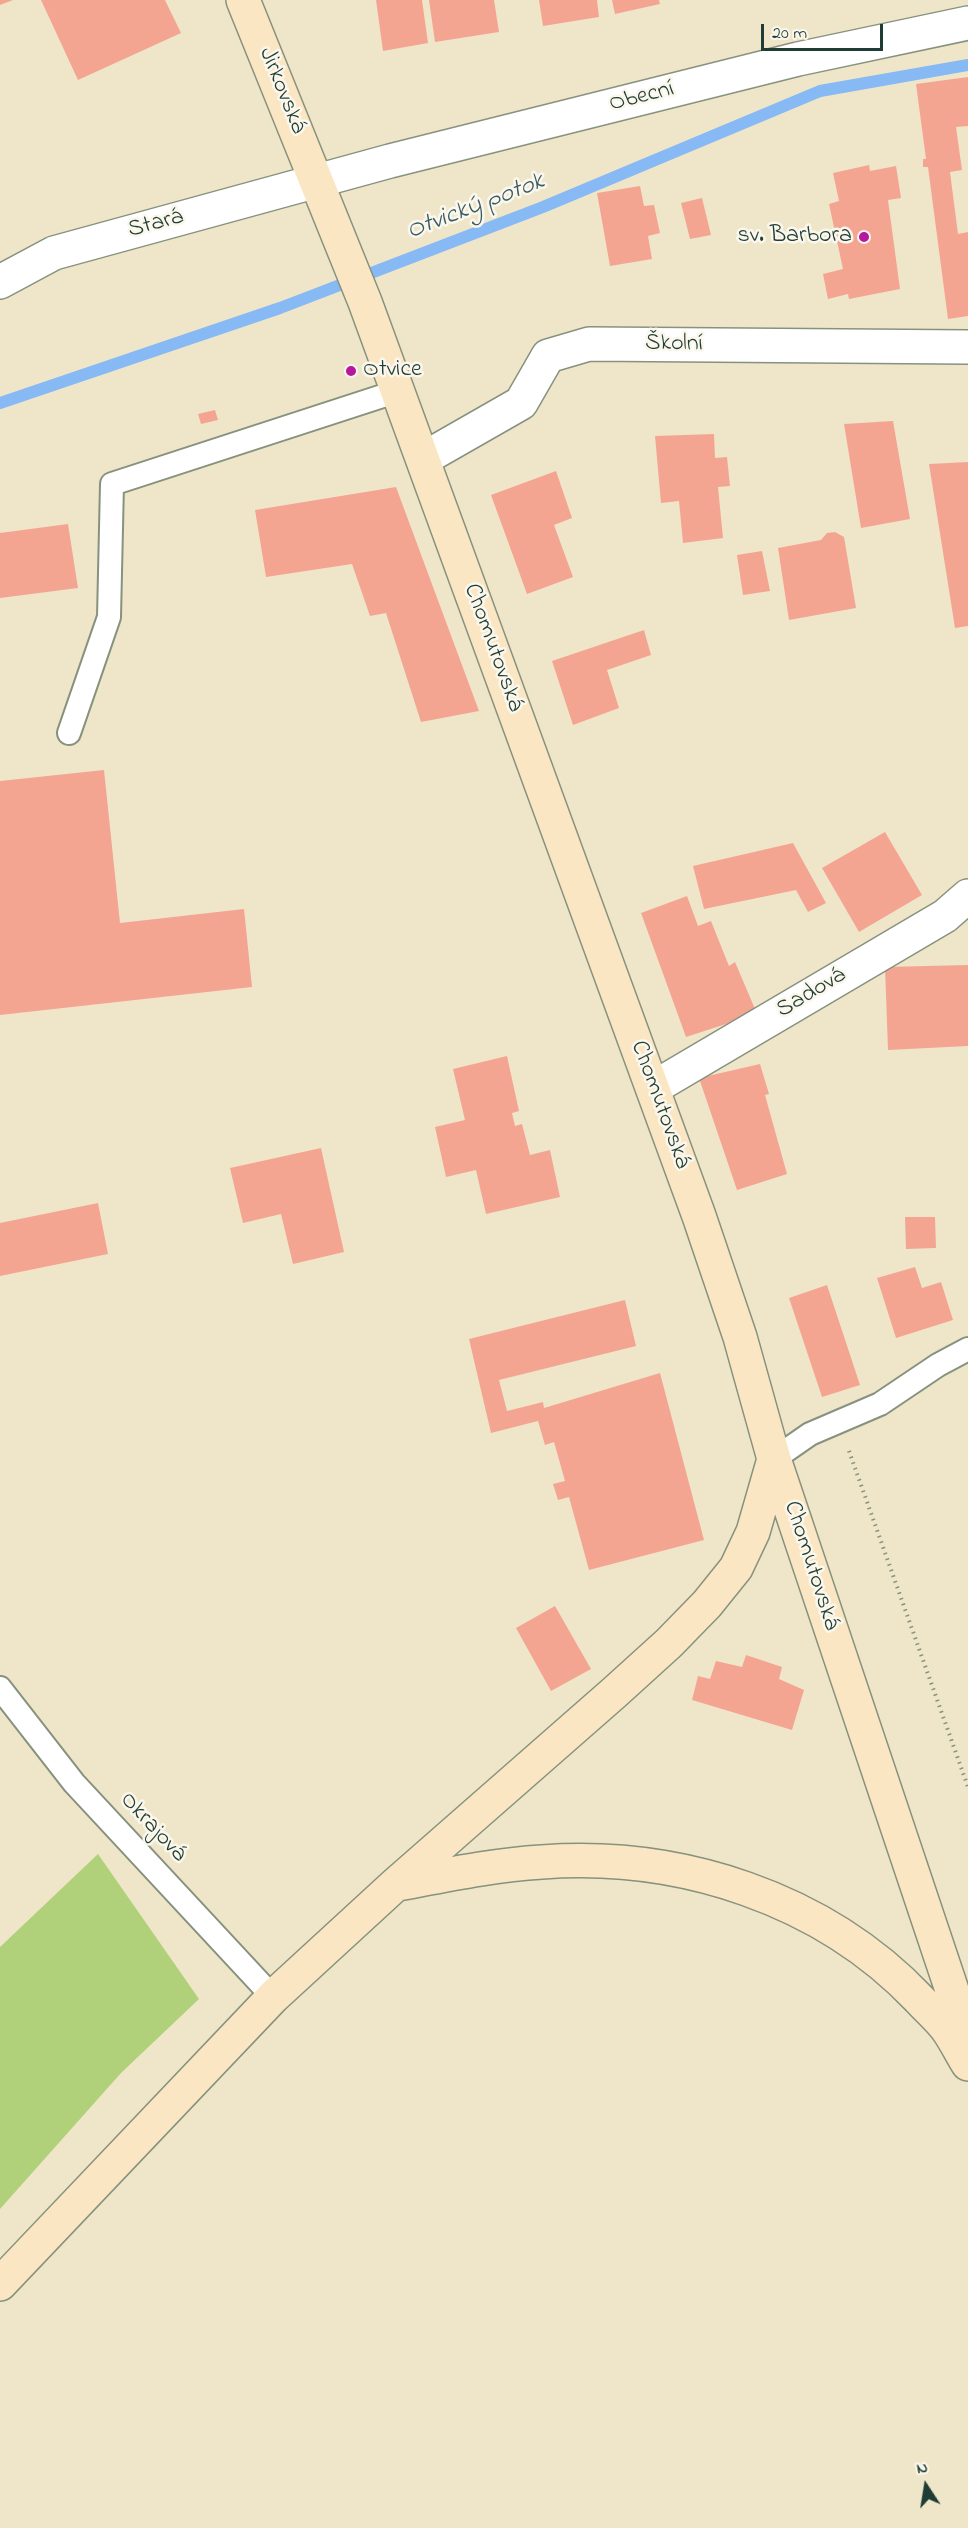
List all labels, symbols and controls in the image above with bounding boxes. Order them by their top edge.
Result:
scale bar [764,12,886,50]
text: 20 m [772,21,807,47]
street label: Jirkovská [251,44,311,138]
street label: Obecní [606,76,678,120]
water label: Otvický potok [403,167,549,249]
street label: Stará [125,204,187,246]
place label: sv. Barbora [738,223,852,251]
marker: sv. Barbora [857,230,871,244]
street label: Školní [645,330,703,360]
place label: Otvice [363,357,422,385]
marker: Otvice [344,364,358,378]
street label: Chomutovská [456,580,528,716]
street label: Sadová [772,962,852,1026]
street label: Chomutovská [623,1037,695,1173]
street label: Chomutovská [776,1498,844,1634]
street label: Okrajová [112,1787,192,1869]
north arrow [896,2456,956,2516]
text: N [914,2456,930,2481]

